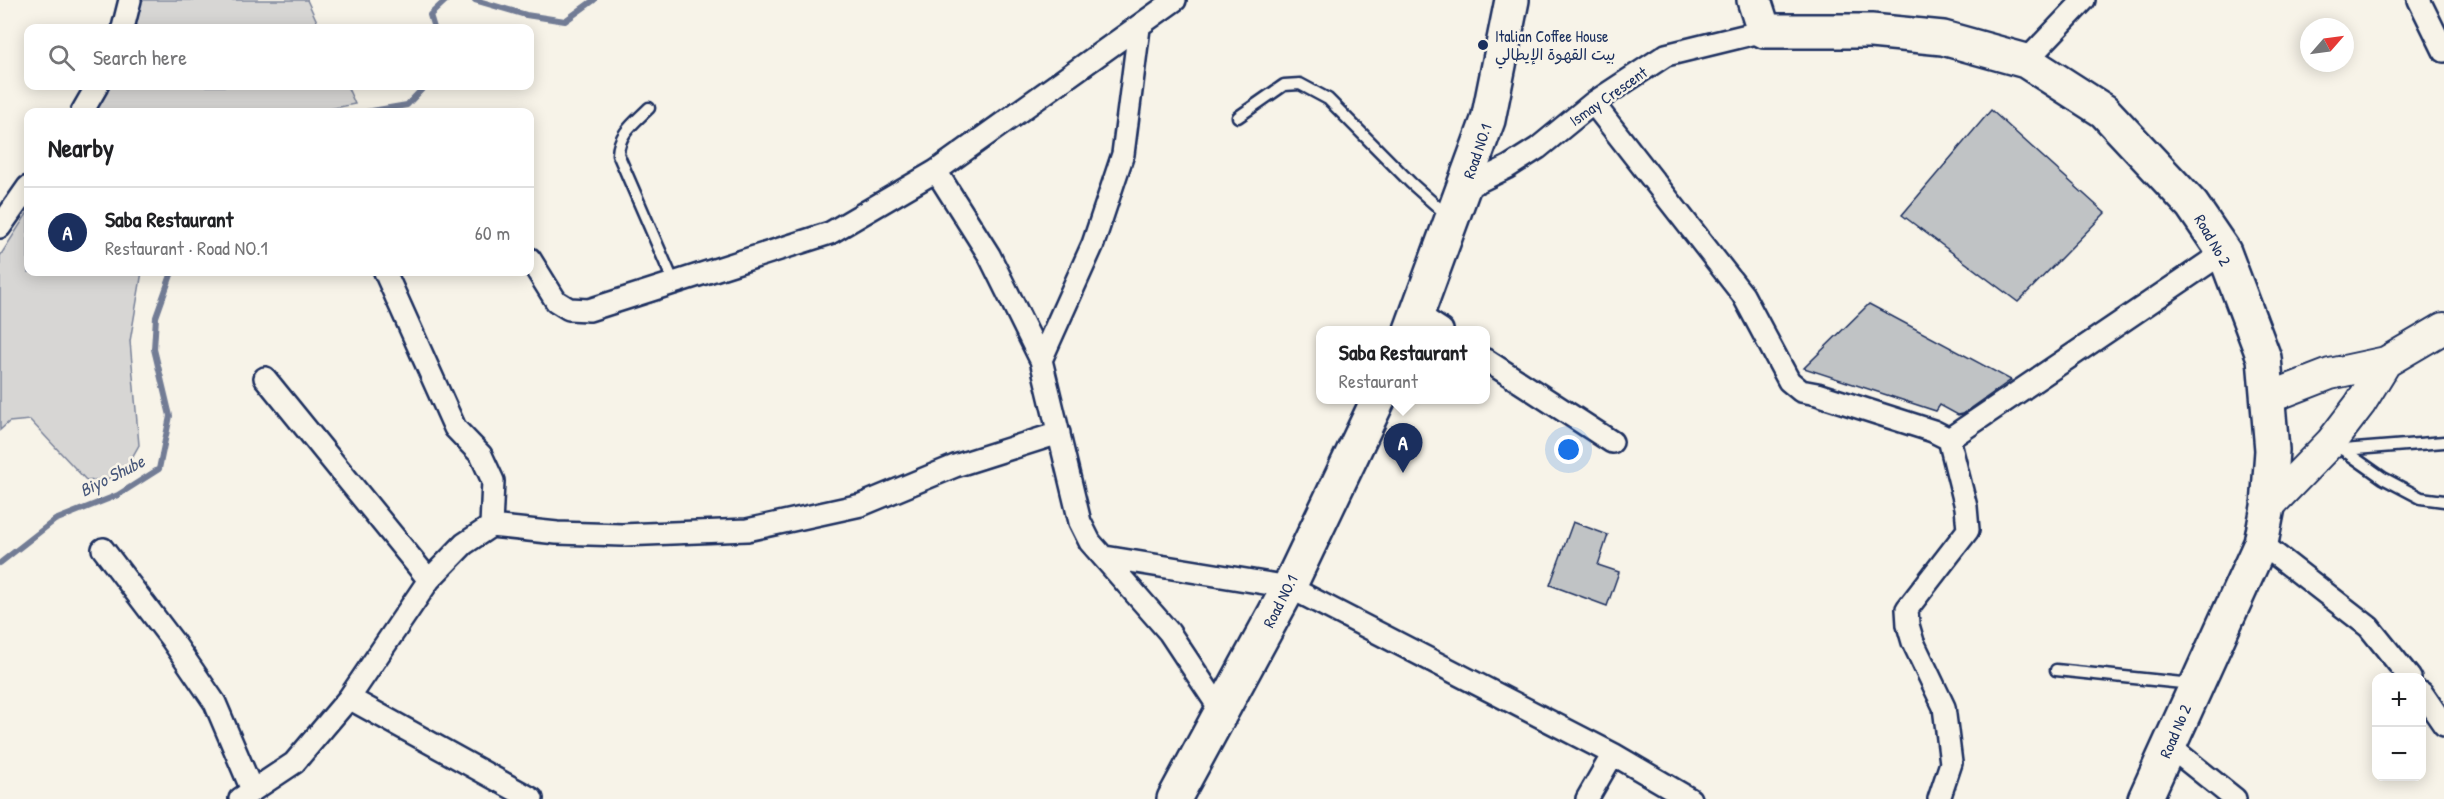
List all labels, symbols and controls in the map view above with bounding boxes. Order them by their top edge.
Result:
north arrow [2300,18,2354,72]
search box [24,24,534,90]
place label: Italian Coffee House بيت القهوة الإيطالي [1495,25,1616,69]
marker: Italian Coffee House بيت القهوة الإيطالي [1476,38,1490,52]
icon: search [45,41,78,74]
text: Search here [93,42,187,72]
street label: Ismay Crescent [1565,61,1652,131]
street label: Road NO.1 [1457,121,1497,181]
text: Nearby [48,130,114,165]
text: Saba Restaurant [105,204,233,234]
street label: Road No 2 [2189,210,2237,270]
text: A [63,219,72,246]
text: 60 m [475,219,510,246]
text: Restaurant · Road NO.1 [105,234,268,261]
popup [1316,326,1490,404]
text: Saba Restaurant [1339,337,1467,367]
text: Restaurant [1339,367,1418,394]
pin: A [1384,424,1422,473]
your location [1554,435,1583,464]
water label: Biyo Shube [75,448,149,503]
street label: Road NO.1 [1257,571,1303,631]
map controls [2372,673,2426,781]
button: + [2372,673,2426,727]
street label: Road No 2 [2154,700,2196,761]
button: − [2372,727,2426,781]

